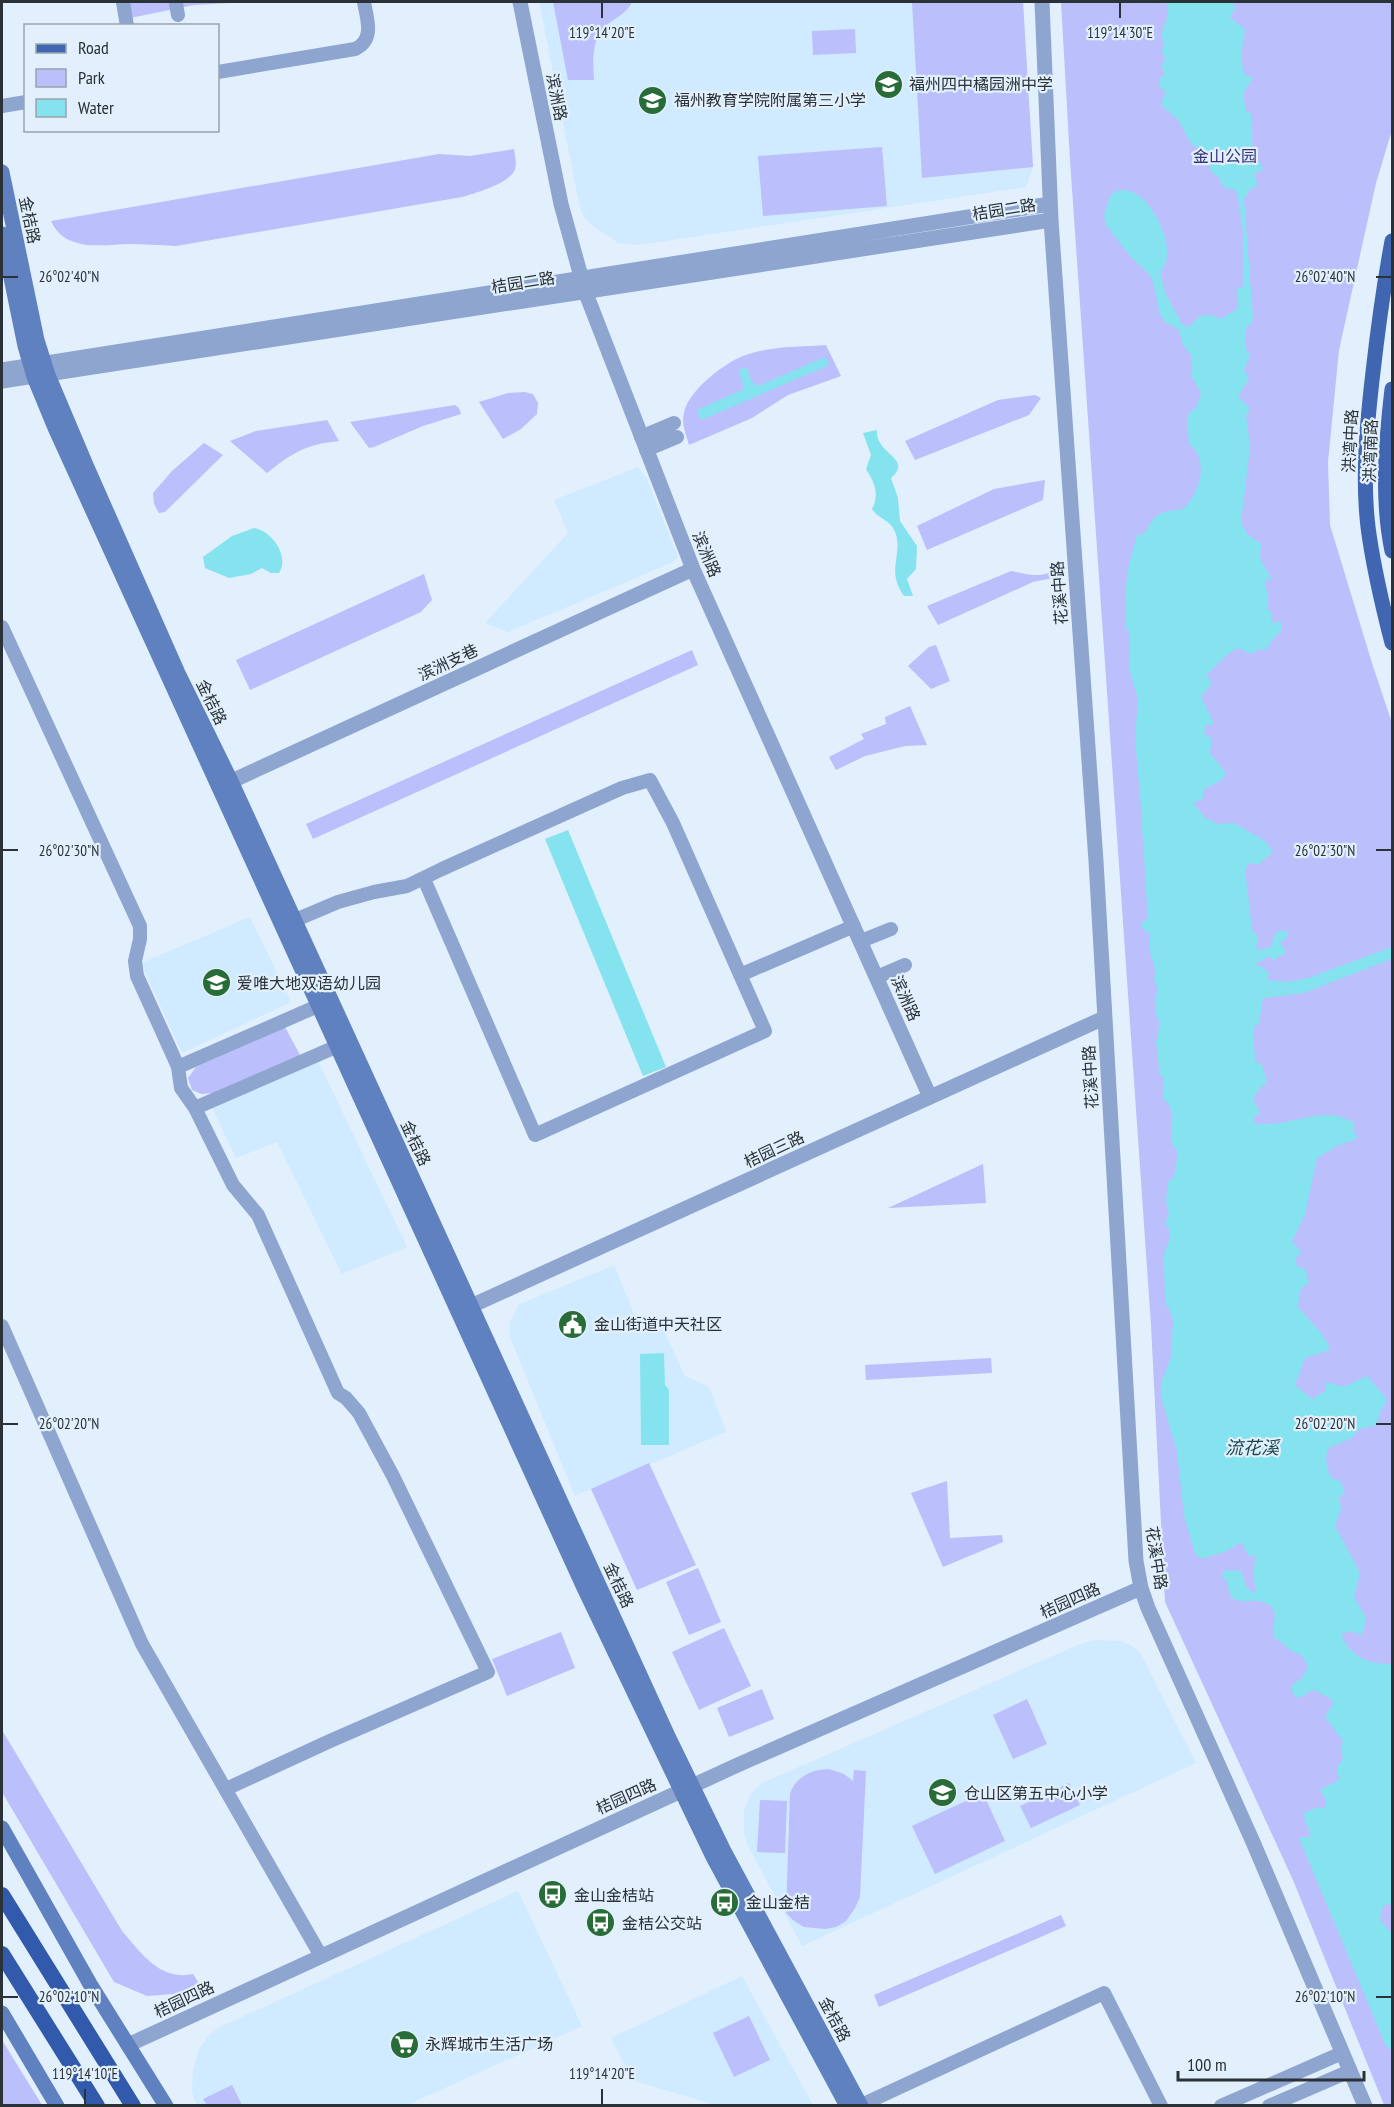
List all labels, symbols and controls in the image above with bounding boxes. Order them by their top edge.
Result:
text: 119°14'20"E [569,23,635,42]
text: 119°14'30"E [1087,23,1153,42]
legend [24,24,219,132]
text: Road [78,36,109,59]
text: Park [78,66,105,89]
school or university icon: 福州四中橘园洲中学 [872,68,904,100]
street label: 滨洲路 [543,72,571,122]
place label: 福州四中橘园洲中学 [909,74,1053,94]
school or university icon: 福州教育学院附属第三小学 [637,84,669,116]
place label: 福州教育学院附属第三小学 [674,90,866,110]
text: Water [78,96,114,119]
park label: 金山公园 [1193,146,1257,166]
street label: 金桔路 [15,194,45,246]
street label: 桔园二路 [971,194,1037,224]
text: 26°02'40"N [39,267,99,286]
street label: 桔园二路 [490,267,556,297]
text: 26°02'40"N [1295,267,1355,286]
street label: 洪湾中路 [1338,409,1362,473]
street label: 洪湾南路 [1359,419,1381,483]
street label: 滨洲路 [688,528,726,580]
street label: 花溪中路 [1047,560,1071,626]
street label: 滨洲支巷 [415,639,481,685]
street label: 金桔路 [192,676,232,728]
text: 26°02'30"N [39,841,99,860]
text: 26°02'30"N [1295,841,1355,860]
school or university icon: 爱唯大地双语幼儿园 [200,967,232,999]
street label: 滨洲路 [887,972,925,1024]
place label: 爱唯大地双语幼儿园 [237,973,381,993]
street label: 花溪中路 [1078,1045,1102,1109]
street label: 金桔路 [397,1117,435,1169]
street label: 桔园三路 [741,1126,807,1172]
public building icon: 金山街道中天社区 [557,1308,589,1340]
place label: 金山街道中天社区 [594,1314,722,1334]
text: 26°02'20"N [39,1414,99,1433]
text: 26°02'20"N [1295,1414,1355,1433]
water label: 流花溪 [1225,1436,1281,1459]
street label: 花溪中路 [1142,1525,1172,1591]
street label: 金桔路 [600,1559,638,1611]
street label: 桔园四路 [1037,1578,1103,1622]
street label: 桔园四路 [593,1774,659,1818]
school or university icon: 仓山区第五中心小学 [927,1777,959,1809]
place label: 仓山区第五中心小学 [964,1783,1108,1803]
bus stop icon: 金山金桔站 [537,1879,569,1911]
place label: 金山金桔站 [574,1885,654,1905]
bus stop icon: 金山金桔 [709,1886,741,1918]
place label: 金山金桔 [746,1892,810,1912]
bus stop icon: 金桔公交站 [585,1907,617,1939]
place label: 金桔公交站 [622,1913,702,1933]
street label: 桔园四路 [151,1976,217,2022]
text: 26°02'10"N [39,1987,99,2006]
text: 26°02'10"N [1295,1987,1355,2006]
street label: 金桔路 [815,1993,855,2045]
supermarket icon: 永辉城市生活广场 [388,2028,420,2060]
place label: 永辉城市生活广场 [425,2034,553,2054]
scale bar [1178,2044,1364,2082]
text: 100 m [1187,2053,1227,2076]
text: 119°14'10"E [52,2064,118,2083]
text: 119°14'20"E [569,2064,635,2083]

